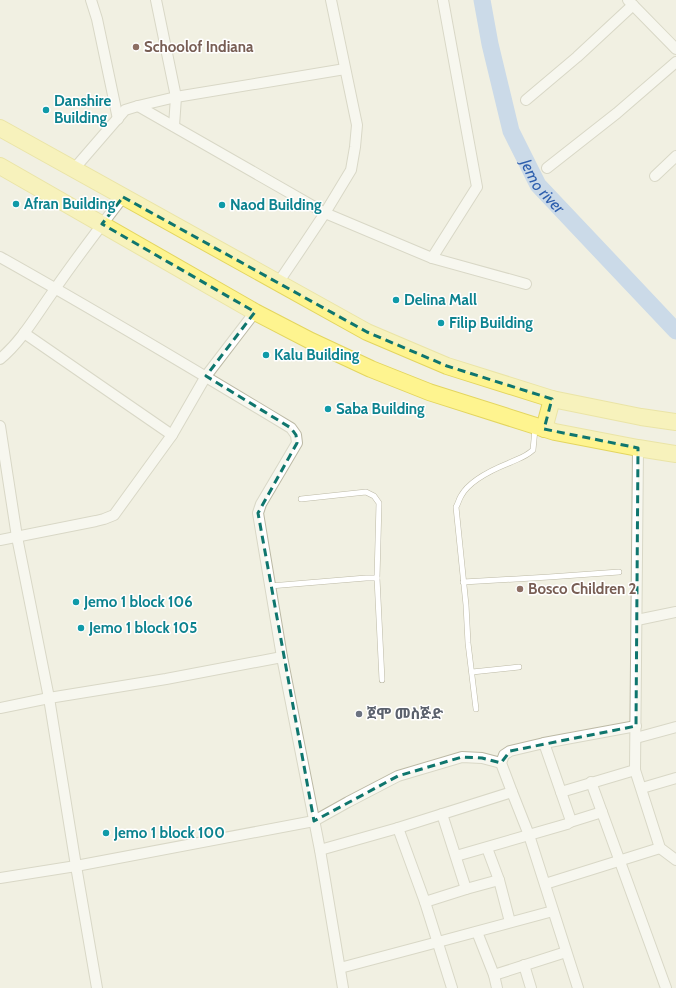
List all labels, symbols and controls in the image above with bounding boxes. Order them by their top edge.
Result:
place label: Schoolof Indiana [144,38,254,56]
marker: Schoolof Indiana [131,42,141,52]
place label: Danshire Building [54,92,111,127]
marker: Danshire Building [41,105,51,115]
water label: Jemo river [516,154,570,218]
place label: Afran Building [24,195,116,213]
place label: Naod Building [230,196,322,214]
marker: Afran Building [11,199,21,209]
marker: Naod Building [217,200,227,210]
place label: Delina Mall [404,291,477,309]
marker: Delina Mall [391,295,401,305]
place label: Filip Building [449,314,533,332]
marker: Filip Building [436,318,446,328]
place label: Kalu Building [274,346,360,364]
marker: Kalu Building [261,350,271,360]
place label: Saba Building [336,400,425,418]
marker: Saba Building [323,404,333,414]
place label: Bosco Children 2 [528,580,637,598]
marker: Bosco Children 2 [515,584,525,594]
place label: Jemo 1 block 106 [83,593,193,611]
marker: Jemo 1 block 106 [71,597,81,607]
place label: Jemo 1 block 105 [88,619,197,637]
marker: Jemo 1 block 105 [76,623,86,633]
place label: ጀሞ መስጅድ [367,705,444,723]
marker: ጀሞ መስጅድ [354,709,364,719]
place label: Jemo 1 block 100 [113,824,225,842]
marker: Jemo 1 block 100 [101,828,111,838]

